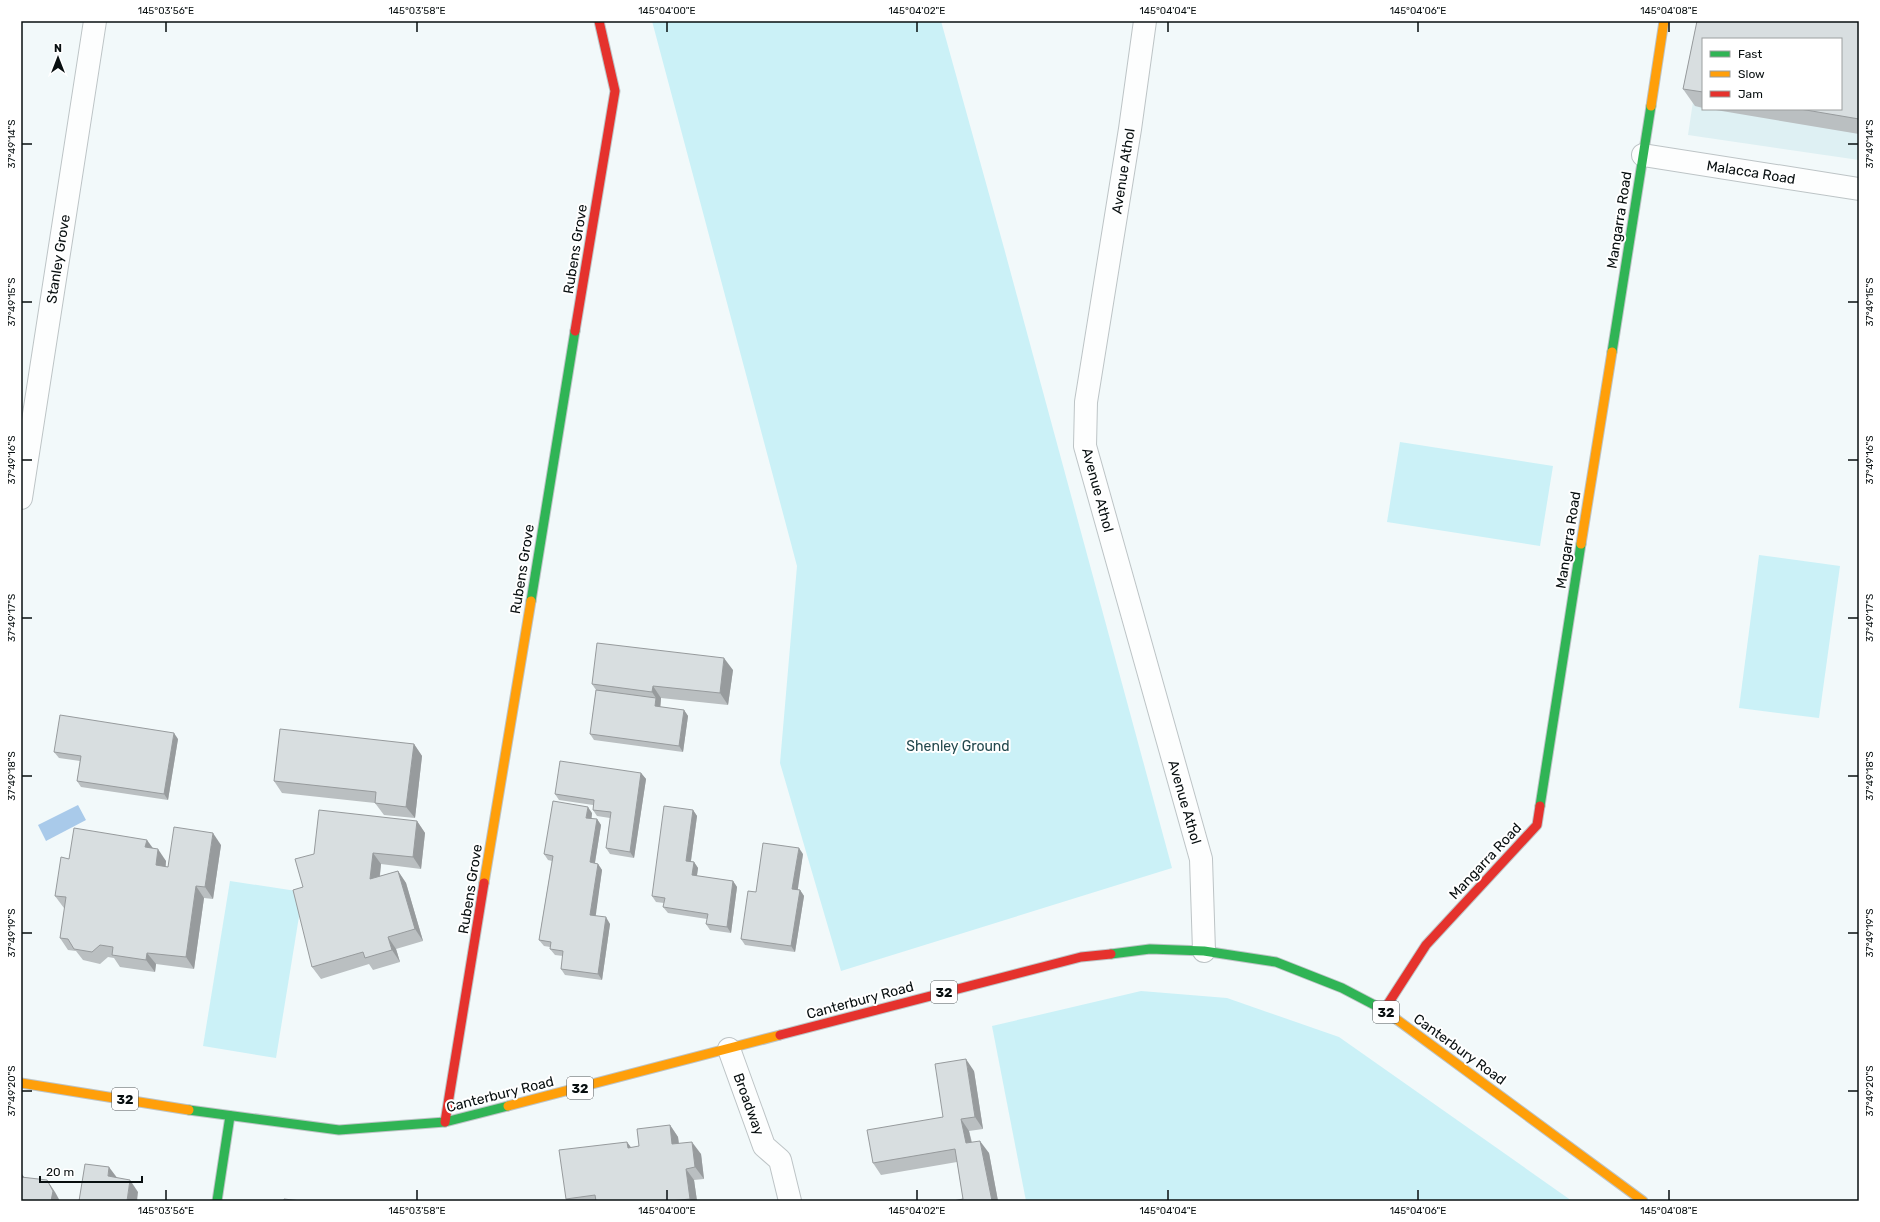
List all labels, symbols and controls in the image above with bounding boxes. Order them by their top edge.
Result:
text: 145°03'56"E [138,5,194,17]
text: 145°03'58"E [389,5,445,17]
text: 145°04'00"E [638,5,696,17]
text: 145°04'02"E [889,5,945,17]
text: 145°04'04"E [1140,5,1196,17]
text: 145°04'06"E [1390,5,1446,17]
text: 145°04'08"E [1640,5,1698,17]
north arrow [38,38,78,78]
legend [1702,38,1842,110]
text: N [54,42,62,55]
text: Fast [1738,47,1762,61]
text: Slow [1738,67,1765,81]
text: Jam [1738,87,1763,101]
text: 37°49'14"S [6,119,18,169]
text: 37°49'14"S [1864,119,1876,169]
street label: Avenue Athol [1108,127,1139,215]
street label: Malacca Road [1705,157,1797,188]
street label: Mangarra Road [1603,170,1636,270]
street label: Rubens Grove [560,203,591,295]
street label: Stanley Grove [43,213,74,305]
text: 37°49'15"S [6,277,18,327]
text: 37°49'15"S [1864,277,1876,327]
text: 37°49'16"S [6,436,18,484]
text: 37°49'16"S [1864,436,1876,484]
street label: Avenue Athol [1078,446,1117,534]
street label: Mangarra Road [1552,490,1585,590]
street label: Rubens Grove [507,523,538,615]
text: 37°49'17"S [6,594,18,642]
text: 37°49'17"S [1864,594,1876,642]
park label: Shenley Ground [906,738,1010,755]
text: 37°49'18"S [6,751,18,801]
text: 37°49'18"S [1864,751,1876,801]
street label: Avenue Athol [1164,758,1205,846]
street label: Mangarra Road [1446,820,1525,903]
street label: Rubens Grove [455,843,486,935]
text: 37°49'19"S [6,909,18,958]
text: 37°49'19"S [1864,909,1876,958]
street label: Canterbury Road [805,978,916,1023]
road number: 32 [931,981,957,1003]
road number: 32 [1373,1001,1399,1023]
street label: Canterbury Road [1410,1010,1509,1089]
text: 37°49'20"S [6,1065,18,1117]
text: 37°49'20"S [1864,1065,1876,1117]
street label: Broadway [729,1071,768,1138]
street label: Canterbury Road [445,1073,556,1116]
road number: 32 [567,1077,593,1099]
road number: 32 [112,1088,138,1110]
scale bar [40,1158,142,1184]
text: 20 m [46,1165,74,1179]
text: 145°03'56"E [138,1205,194,1217]
text: 145°03'58"E [389,1205,445,1217]
text: 145°04'00"E [638,1205,696,1217]
text: 145°04'02"E [889,1205,945,1217]
text: 145°04'04"E [1140,1205,1196,1217]
text: 145°04'06"E [1390,1205,1446,1217]
text: 145°04'08"E [1640,1205,1698,1217]

